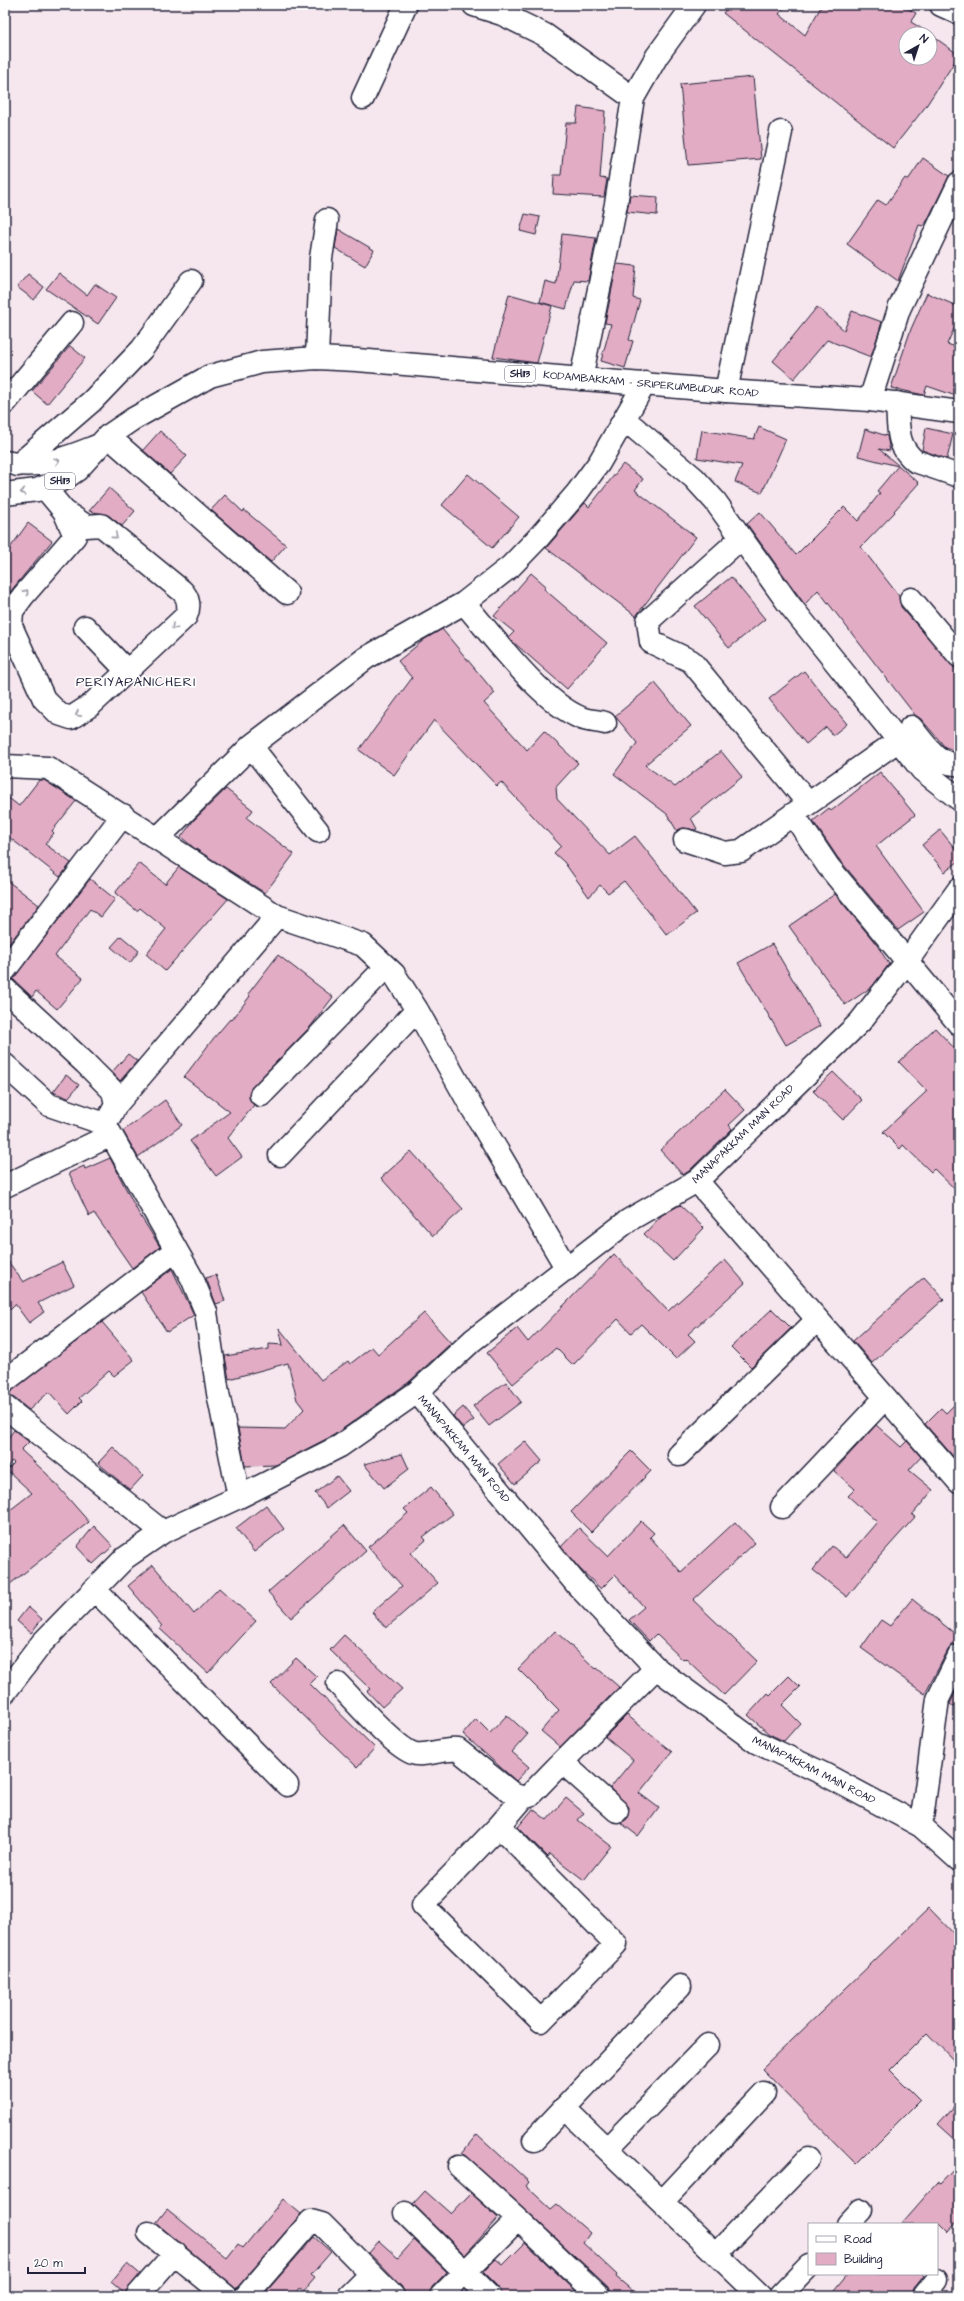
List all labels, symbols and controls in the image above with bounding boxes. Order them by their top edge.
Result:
north arrow [898,26,938,66]
text: N [917,31,931,47]
road number: SH113 [505,366,535,382]
street label: KODAMBAKKAM – SRIPERUMBUDUR ROAD [543,367,759,401]
one-way arrow [54,457,60,465]
road number: SH113 [45,473,75,489]
one-way arrow [20,487,26,496]
one-way arrow [110,532,118,539]
one-way arrow [22,589,29,596]
one-way arrow [172,622,179,629]
district label: PERIYAPANICHERI [76,673,196,691]
one-way arrow [75,709,82,717]
street label: MANAPAKKAM MAIN ROAD [689,1081,797,1187]
street label: MANAPAKKAM MAIN ROAD [414,1392,514,1506]
street label: MANAPAKKAM MAIN ROAD [750,1732,878,1808]
legend [808,2223,938,2275]
text: Road [844,2231,872,2248]
scale bar [28,2249,85,2275]
text: Building [844,2251,882,2269]
text: 20 m [34,2255,63,2272]

